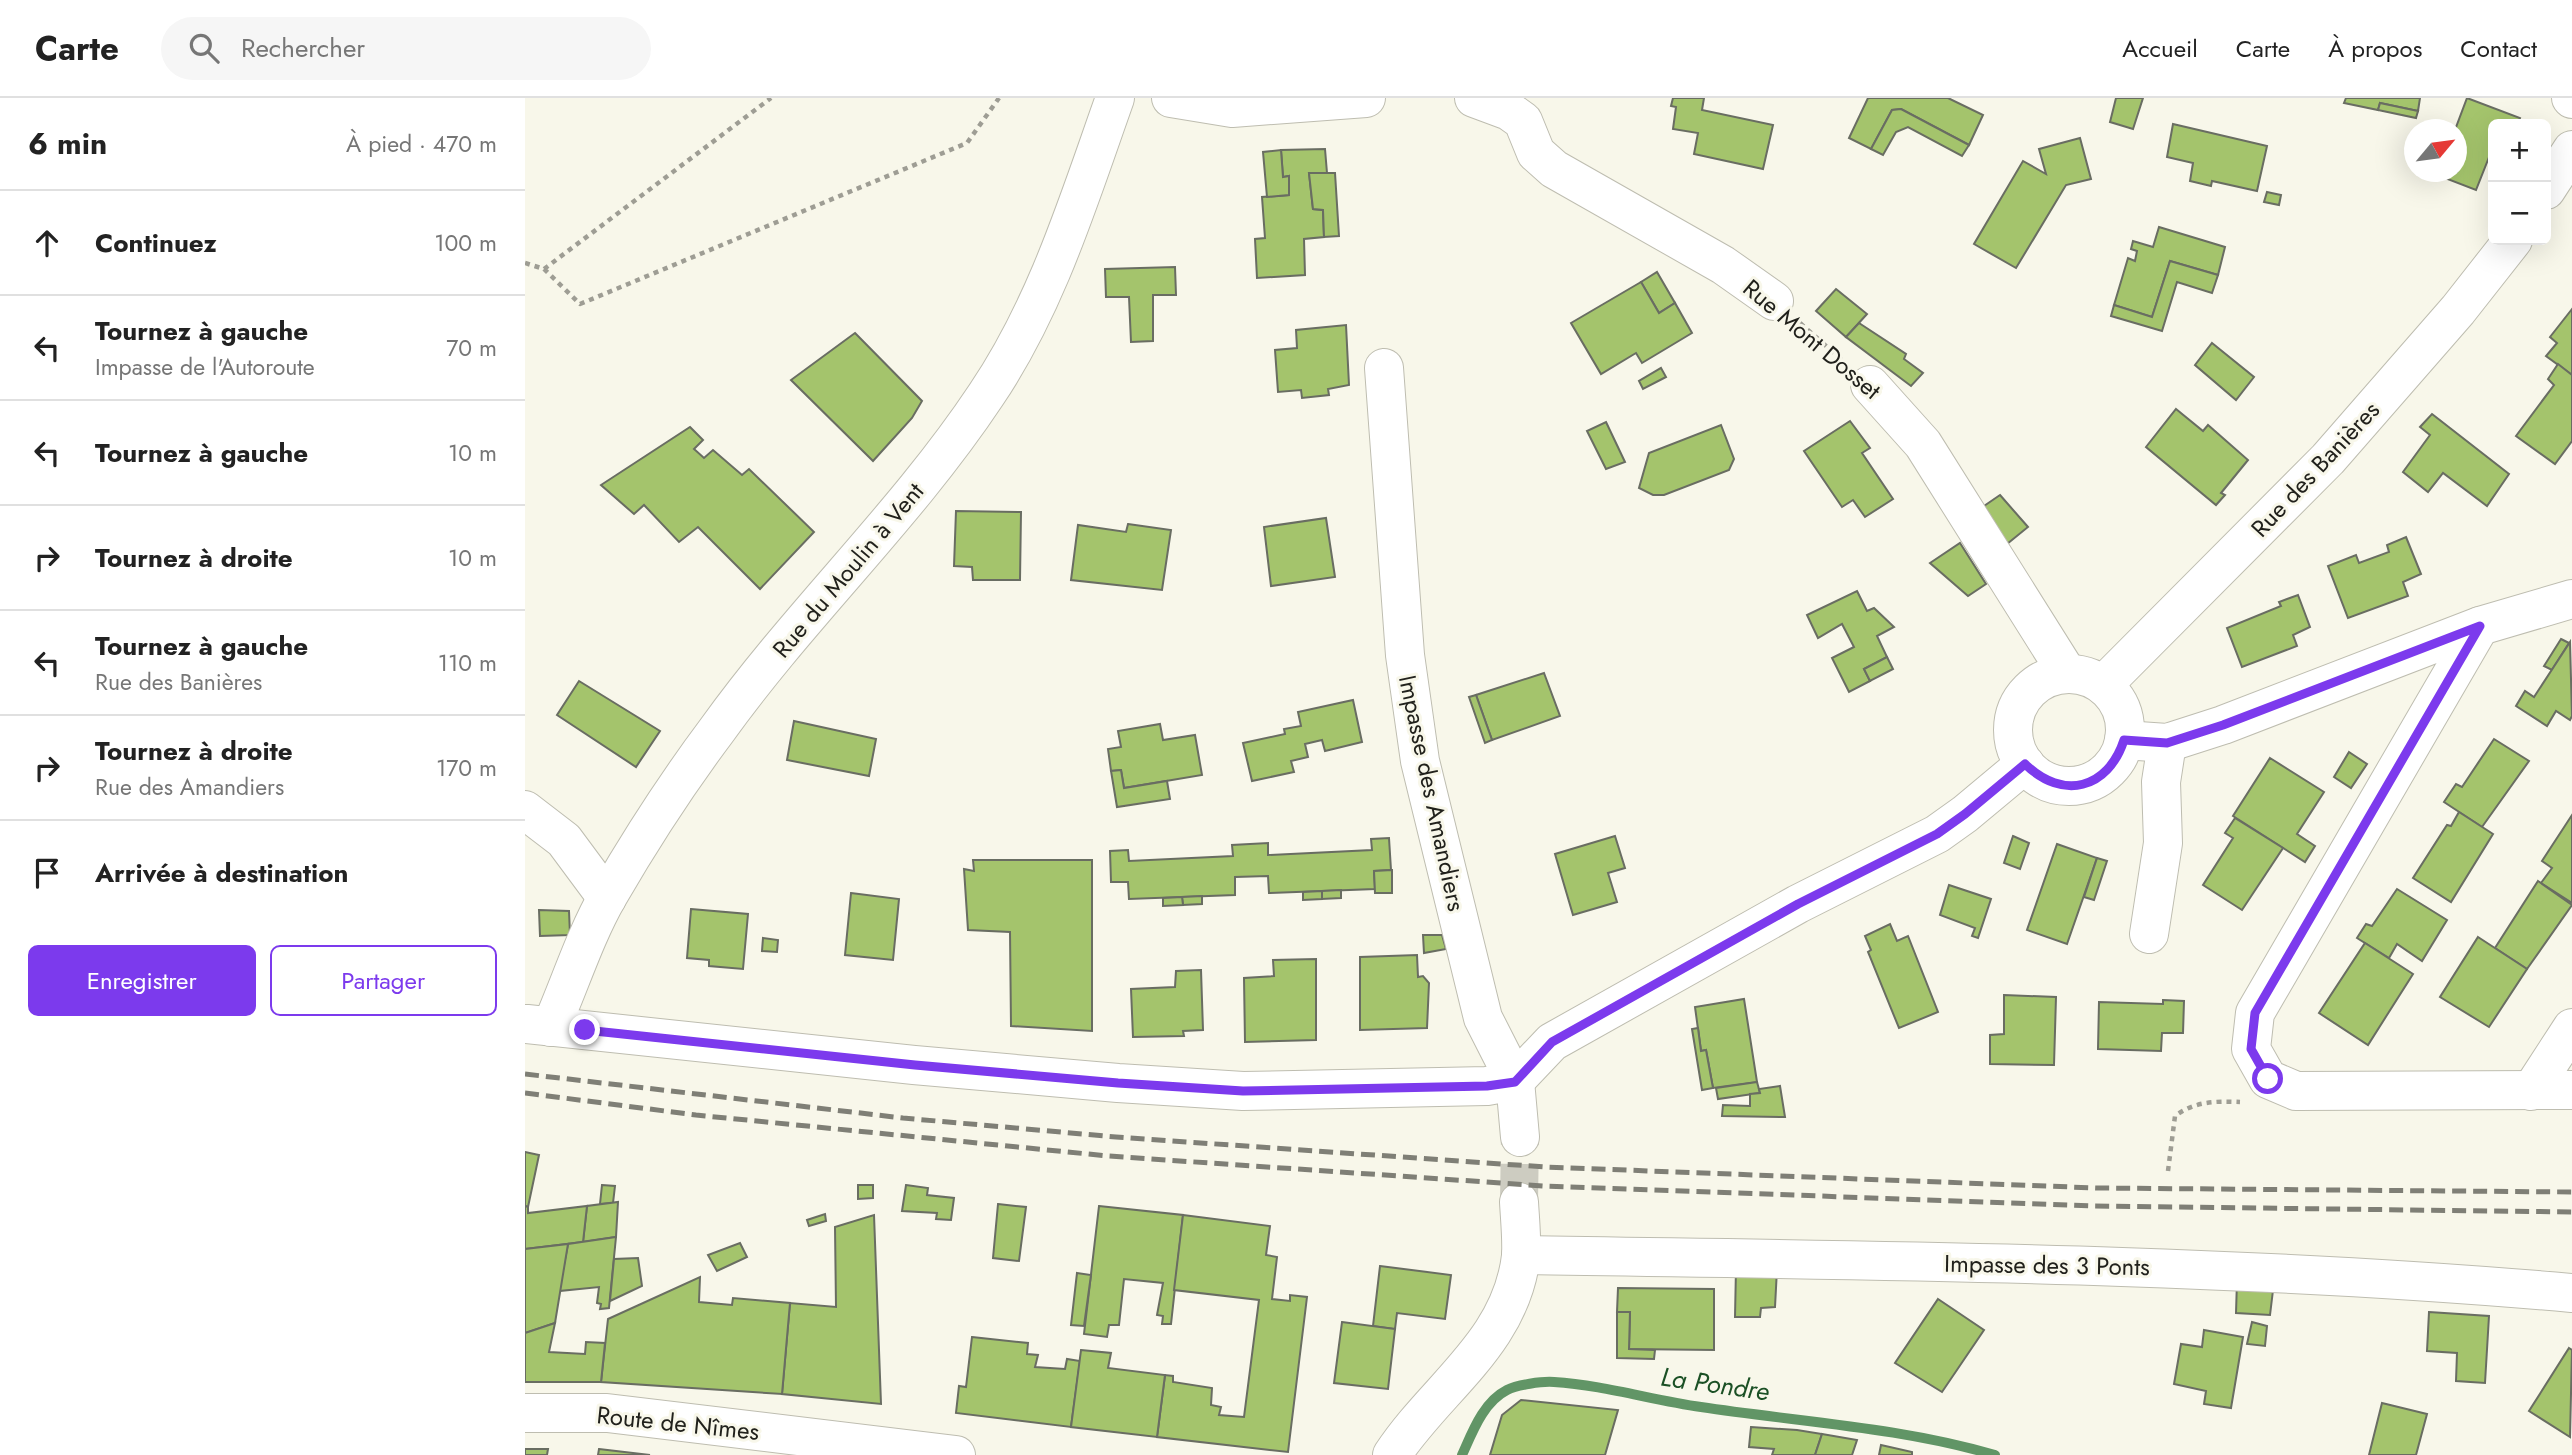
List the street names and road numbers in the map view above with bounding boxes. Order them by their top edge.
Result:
street label: Rue Mont Dosset [1735,271,1889,407]
street label: Rue des Banières [2243,393,2387,545]
street label: Rue du Moulin à Vent [764,475,932,665]
street label: Impasse des Amandiers [1390,672,1474,914]
street label: Impasse des 3 Ponts [1944,1246,2150,1284]
street label: Route de Nîmes [595,1397,761,1449]

